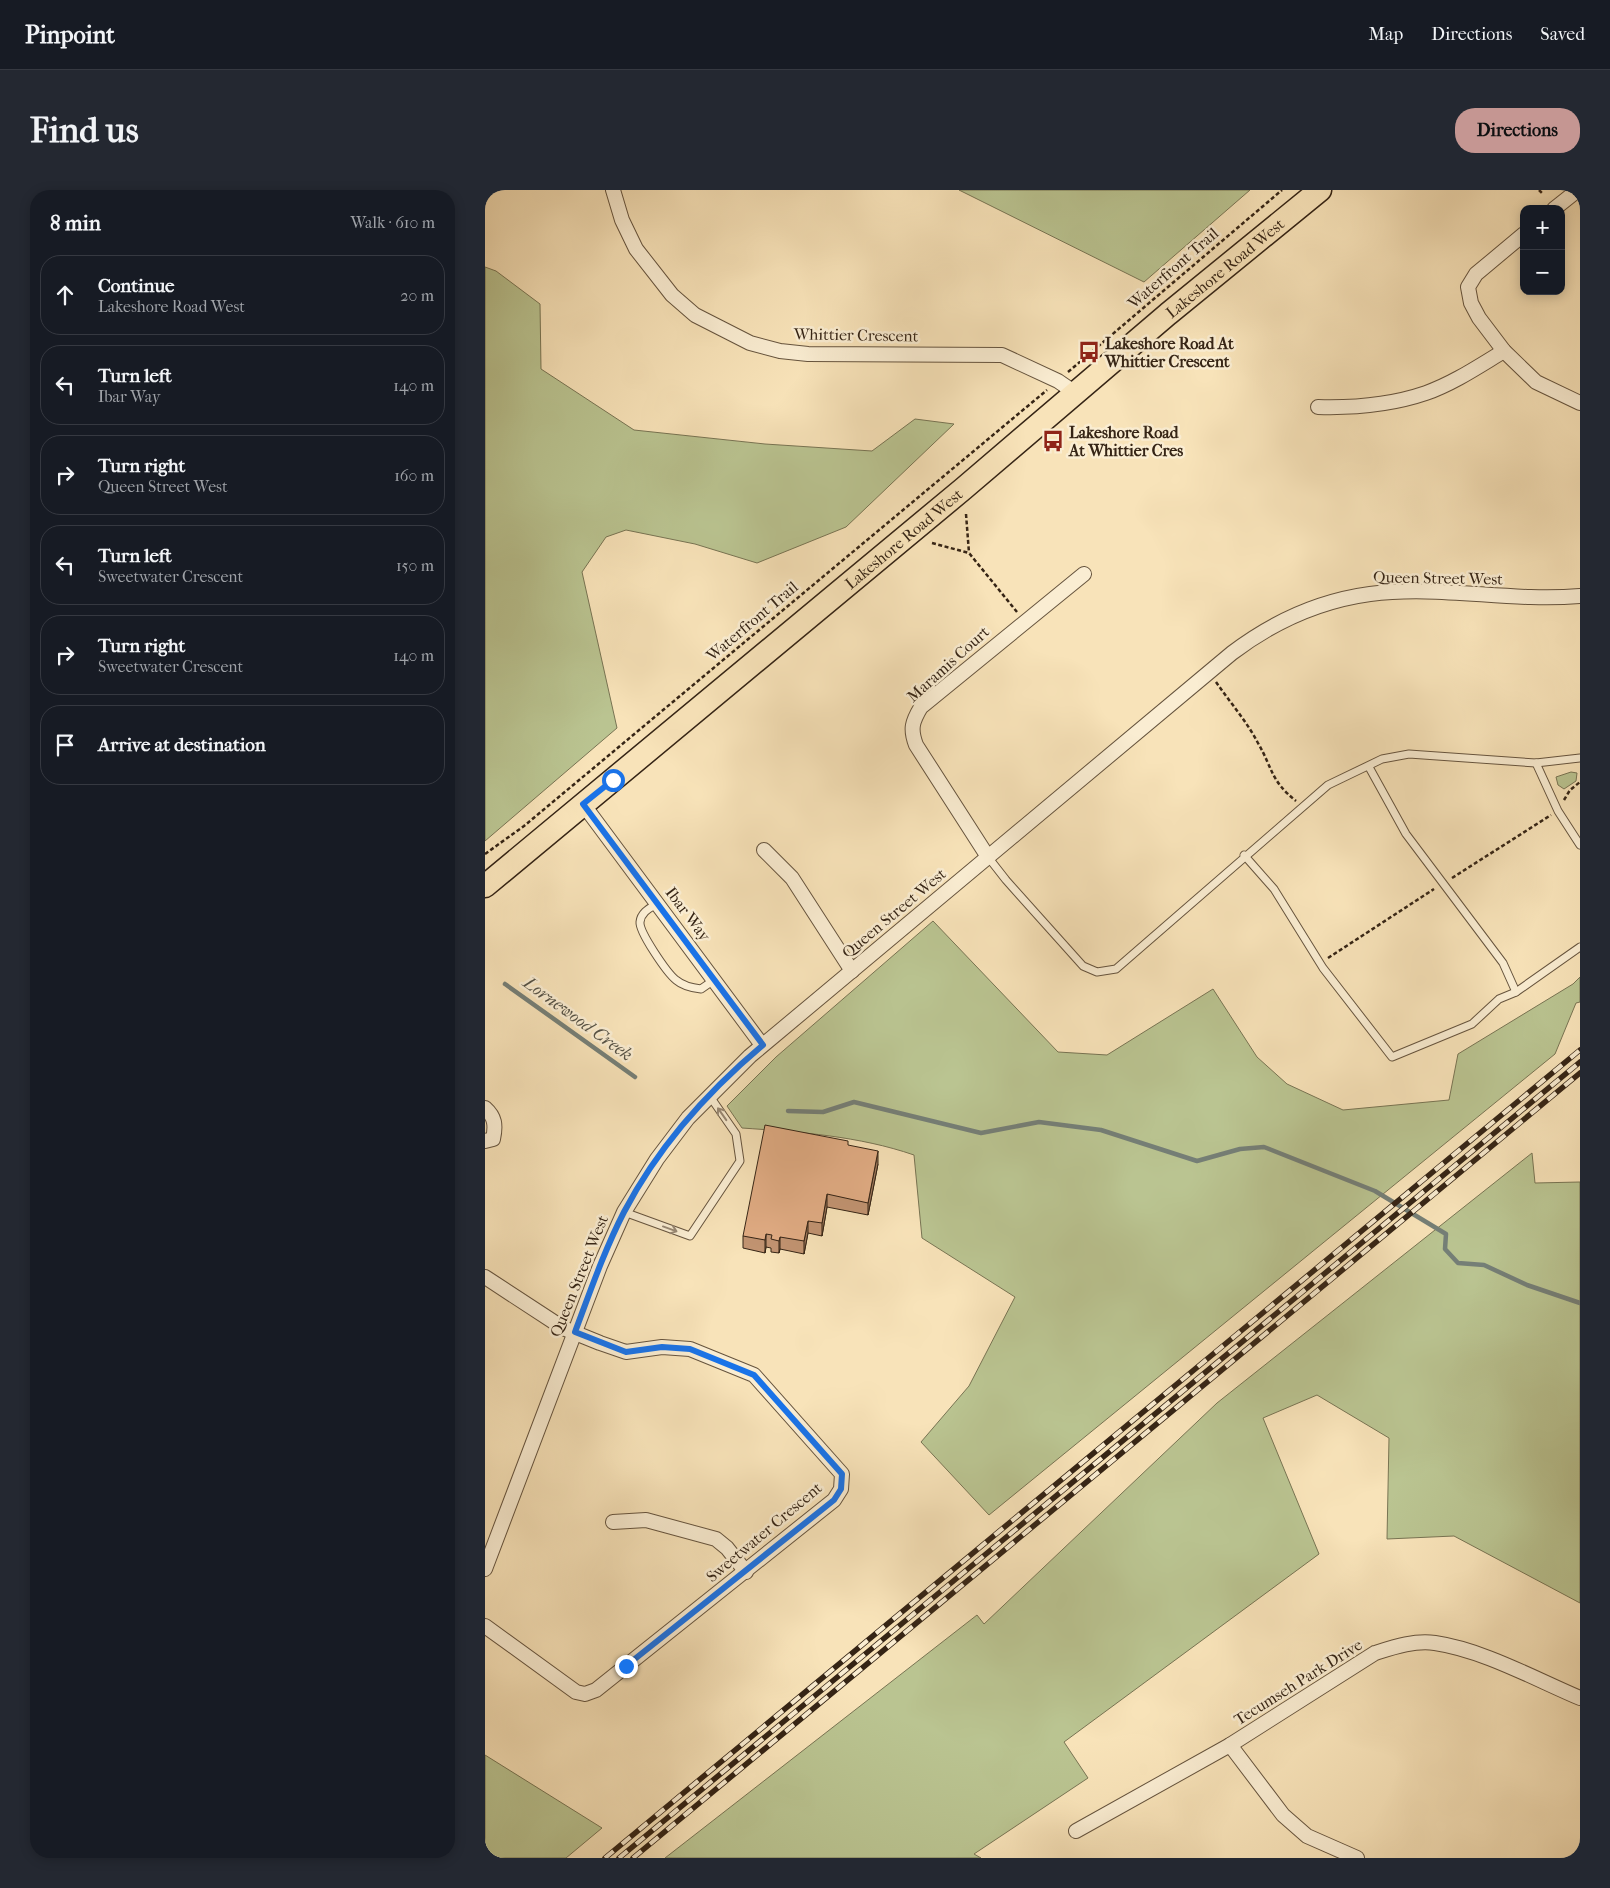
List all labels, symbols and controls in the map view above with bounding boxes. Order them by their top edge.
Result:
text: Pinpoint [25,21,115,49]
text: Map [1369,24,1403,45]
text: Directions [1431,24,1512,45]
text: Saved [1540,24,1585,45]
button: Directions [1455,108,1580,153]
text: Find us [30,110,139,151]
map controls [1520,205,1565,295]
button: + [1520,205,1565,250]
text: 8 min [50,211,101,235]
text: Walk · 610 m [350,213,435,232]
street label: Lakeshore Road West [1162,214,1288,322]
street label: Waterfront Trail [1123,223,1223,313]
button: − [1520,250,1565,295]
text: Continue [98,275,174,297]
icon: ahead [51,281,79,309]
text: 20 m [400,286,434,305]
text: Lakeshore Road West [98,297,245,316]
street label: Whittier Crescent [793,324,919,346]
place label: Lakeshore Road At Whittier Crescent [1104,334,1234,371]
bus stop icon: Lakeshore Road At Whittier Crescent [1076,339,1102,365]
text: Turn left [98,365,172,387]
icon: left [51,371,79,399]
text: 140 m [393,376,434,395]
text: Ibar Way [98,387,161,406]
place label: Lakeshore Road At Whittier Cres [1068,423,1183,460]
bus stop icon: Lakeshore Road At Whittier Cres [1040,428,1066,454]
text: Turn right [98,455,185,477]
icon: right [51,461,79,489]
text: 160 m [394,466,434,485]
text: Queen Street West [98,477,228,496]
street label: Lakeshore Road West [841,484,966,593]
text: Turn left [98,545,172,567]
icon: left [51,551,79,579]
text: 150 m [396,556,434,575]
text: Sweetwater Crescent [98,567,243,586]
street label: Queen Street West [1373,567,1503,589]
street label: Waterfront Trail [702,577,802,665]
street label: Maramis Court [903,622,993,706]
text: Turn right [98,635,185,657]
icon: right [51,641,79,669]
text: 140 m [393,646,434,665]
text: Sweetwater Crescent [98,657,243,676]
icon: arrive [51,731,79,759]
text: Arrive at destination [98,734,266,756]
route start [602,769,625,792]
street label: Queen Street West [838,864,950,962]
street label: Ibar Way [662,883,715,945]
water label: Lornewood Creek [518,971,637,1066]
one-way arrow [717,1108,727,1122]
street label: Queen Street West [546,1212,612,1340]
one-way arrow [662,1224,678,1234]
street label: Sweetwater Crescent [702,1478,826,1586]
street label: Tecumseh Park Drive [1231,1635,1366,1729]
route end [615,1655,638,1678]

